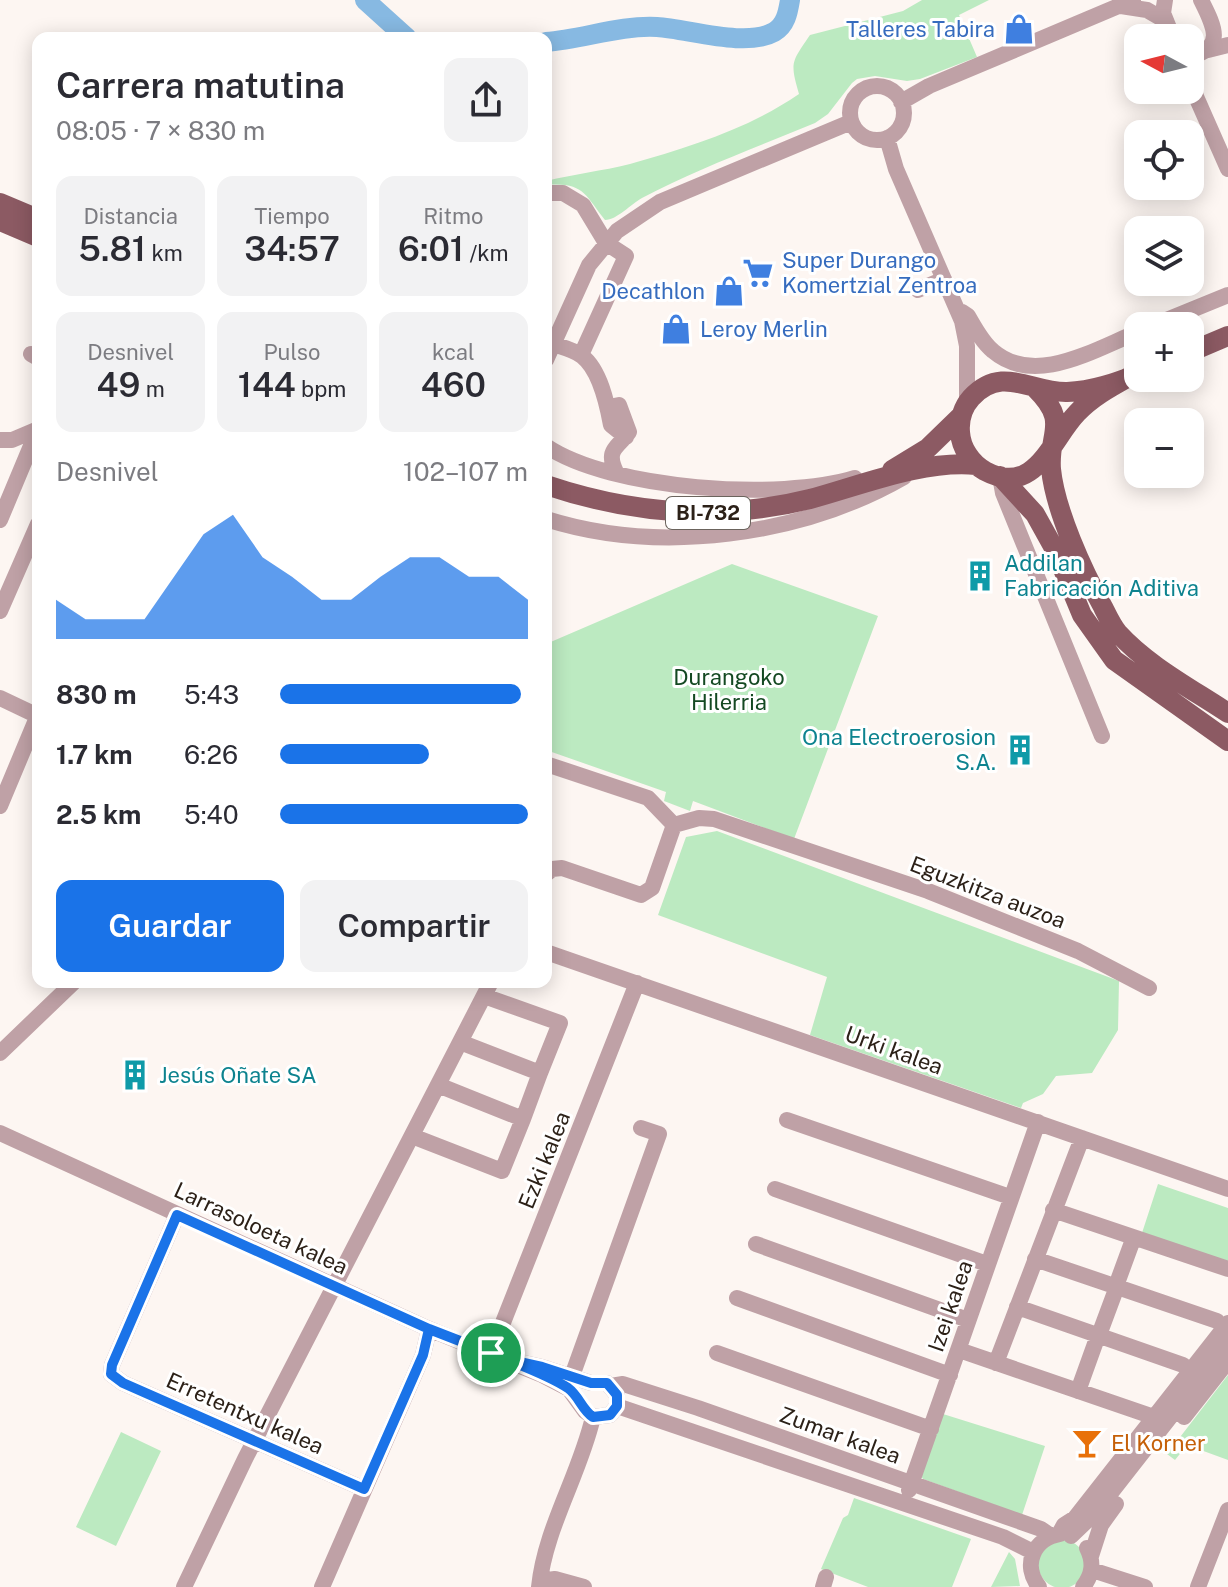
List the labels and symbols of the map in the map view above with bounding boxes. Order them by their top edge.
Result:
shop icon: Talleres Tabira [1002,12,1036,46]
place label: Talleres Tabira [846,16,995,42]
north arrow [1124,24,1204,104]
place label: Super Durango Komertzial Zentroa [782,247,977,298]
supermarket icon: Super Durango Komertzial Zentroa [741,256,775,290]
shop icon: Decathlon [712,274,746,308]
place label: Decathlon [601,278,705,304]
shop icon: Leroy Merlin [659,312,693,346]
place label: Leroy Merlin [700,316,828,342]
road number: BI-732 [666,497,750,529]
place label: Addilan Fabricación Aditiva [1004,550,1199,601]
building icon: Addilan Fabricación Aditiva [963,559,997,593]
park label: Durangoko Hilerria [673,664,785,715]
place label: Ona Electroerosion S.A. [802,724,996,775]
building icon: Ona Electroerosion S.A. [1003,733,1037,767]
street label: Eguzkitza auzoa [907,850,1069,934]
street label: Urki kalea [842,1020,946,1080]
building icon: Jesús Oñate SA [118,1058,152,1092]
place label: Jesús Oñate SA [159,1062,317,1088]
street label: Ezki kalea [513,1108,575,1212]
street label: Larrasoloeta kalea [170,1176,352,1280]
street label: Izei kalea [922,1257,978,1355]
pin [457,1319,525,1387]
street label: Erretentxu kalea [162,1367,328,1459]
street label: Zumar kalea [776,1401,904,1469]
bar icon: El Korner [1070,1426,1104,1460]
place label: El Korner [1111,1430,1206,1456]

